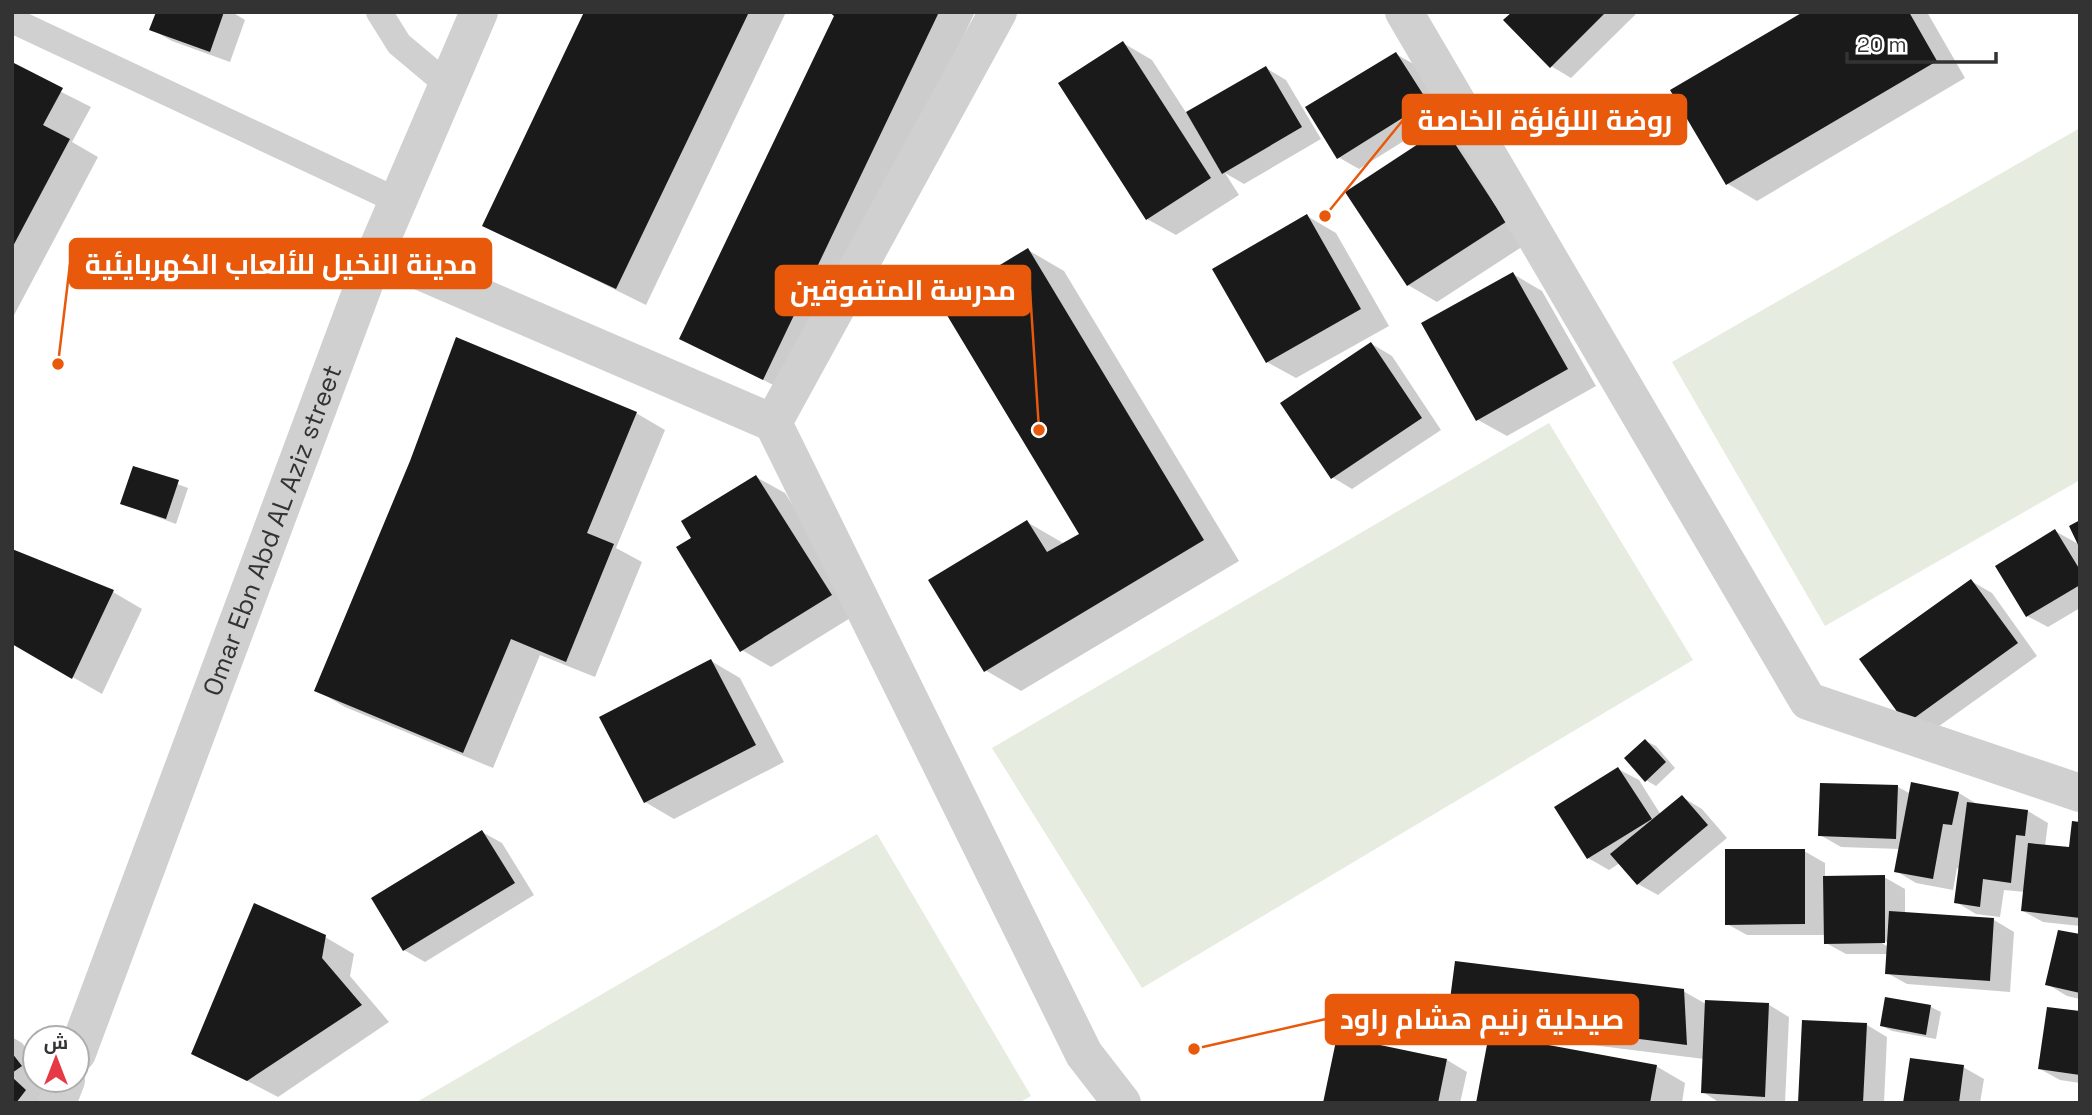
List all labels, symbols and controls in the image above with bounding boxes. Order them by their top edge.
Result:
scale bar [1847,21,1996,65]
text: 20 m [1857,31,1907,58]
callout: روضة اللؤلؤة الخاصة [1403,95,1686,144]
text: روضة اللؤلؤة الخاصة [1418,102,1672,138]
callout: مدينة النخيل للألعاب الكهربايئية [70,239,491,288]
text: مدينة النخيل للألعاب الكهربايئية [85,246,477,282]
callout: مدرسة المتفوقين [776,266,1030,315]
text: مدرسة المتفوقين [790,272,1016,308]
street label: Omar Ebn Abd AL Aziz street [195,360,349,701]
callout: صيدلية رنيم هشام راود [1326,995,1638,1044]
text: صيدلية رنيم هشام راود [1340,1001,1624,1039]
north arrow [21,1024,91,1094]
text: ش [44,1030,68,1055]

